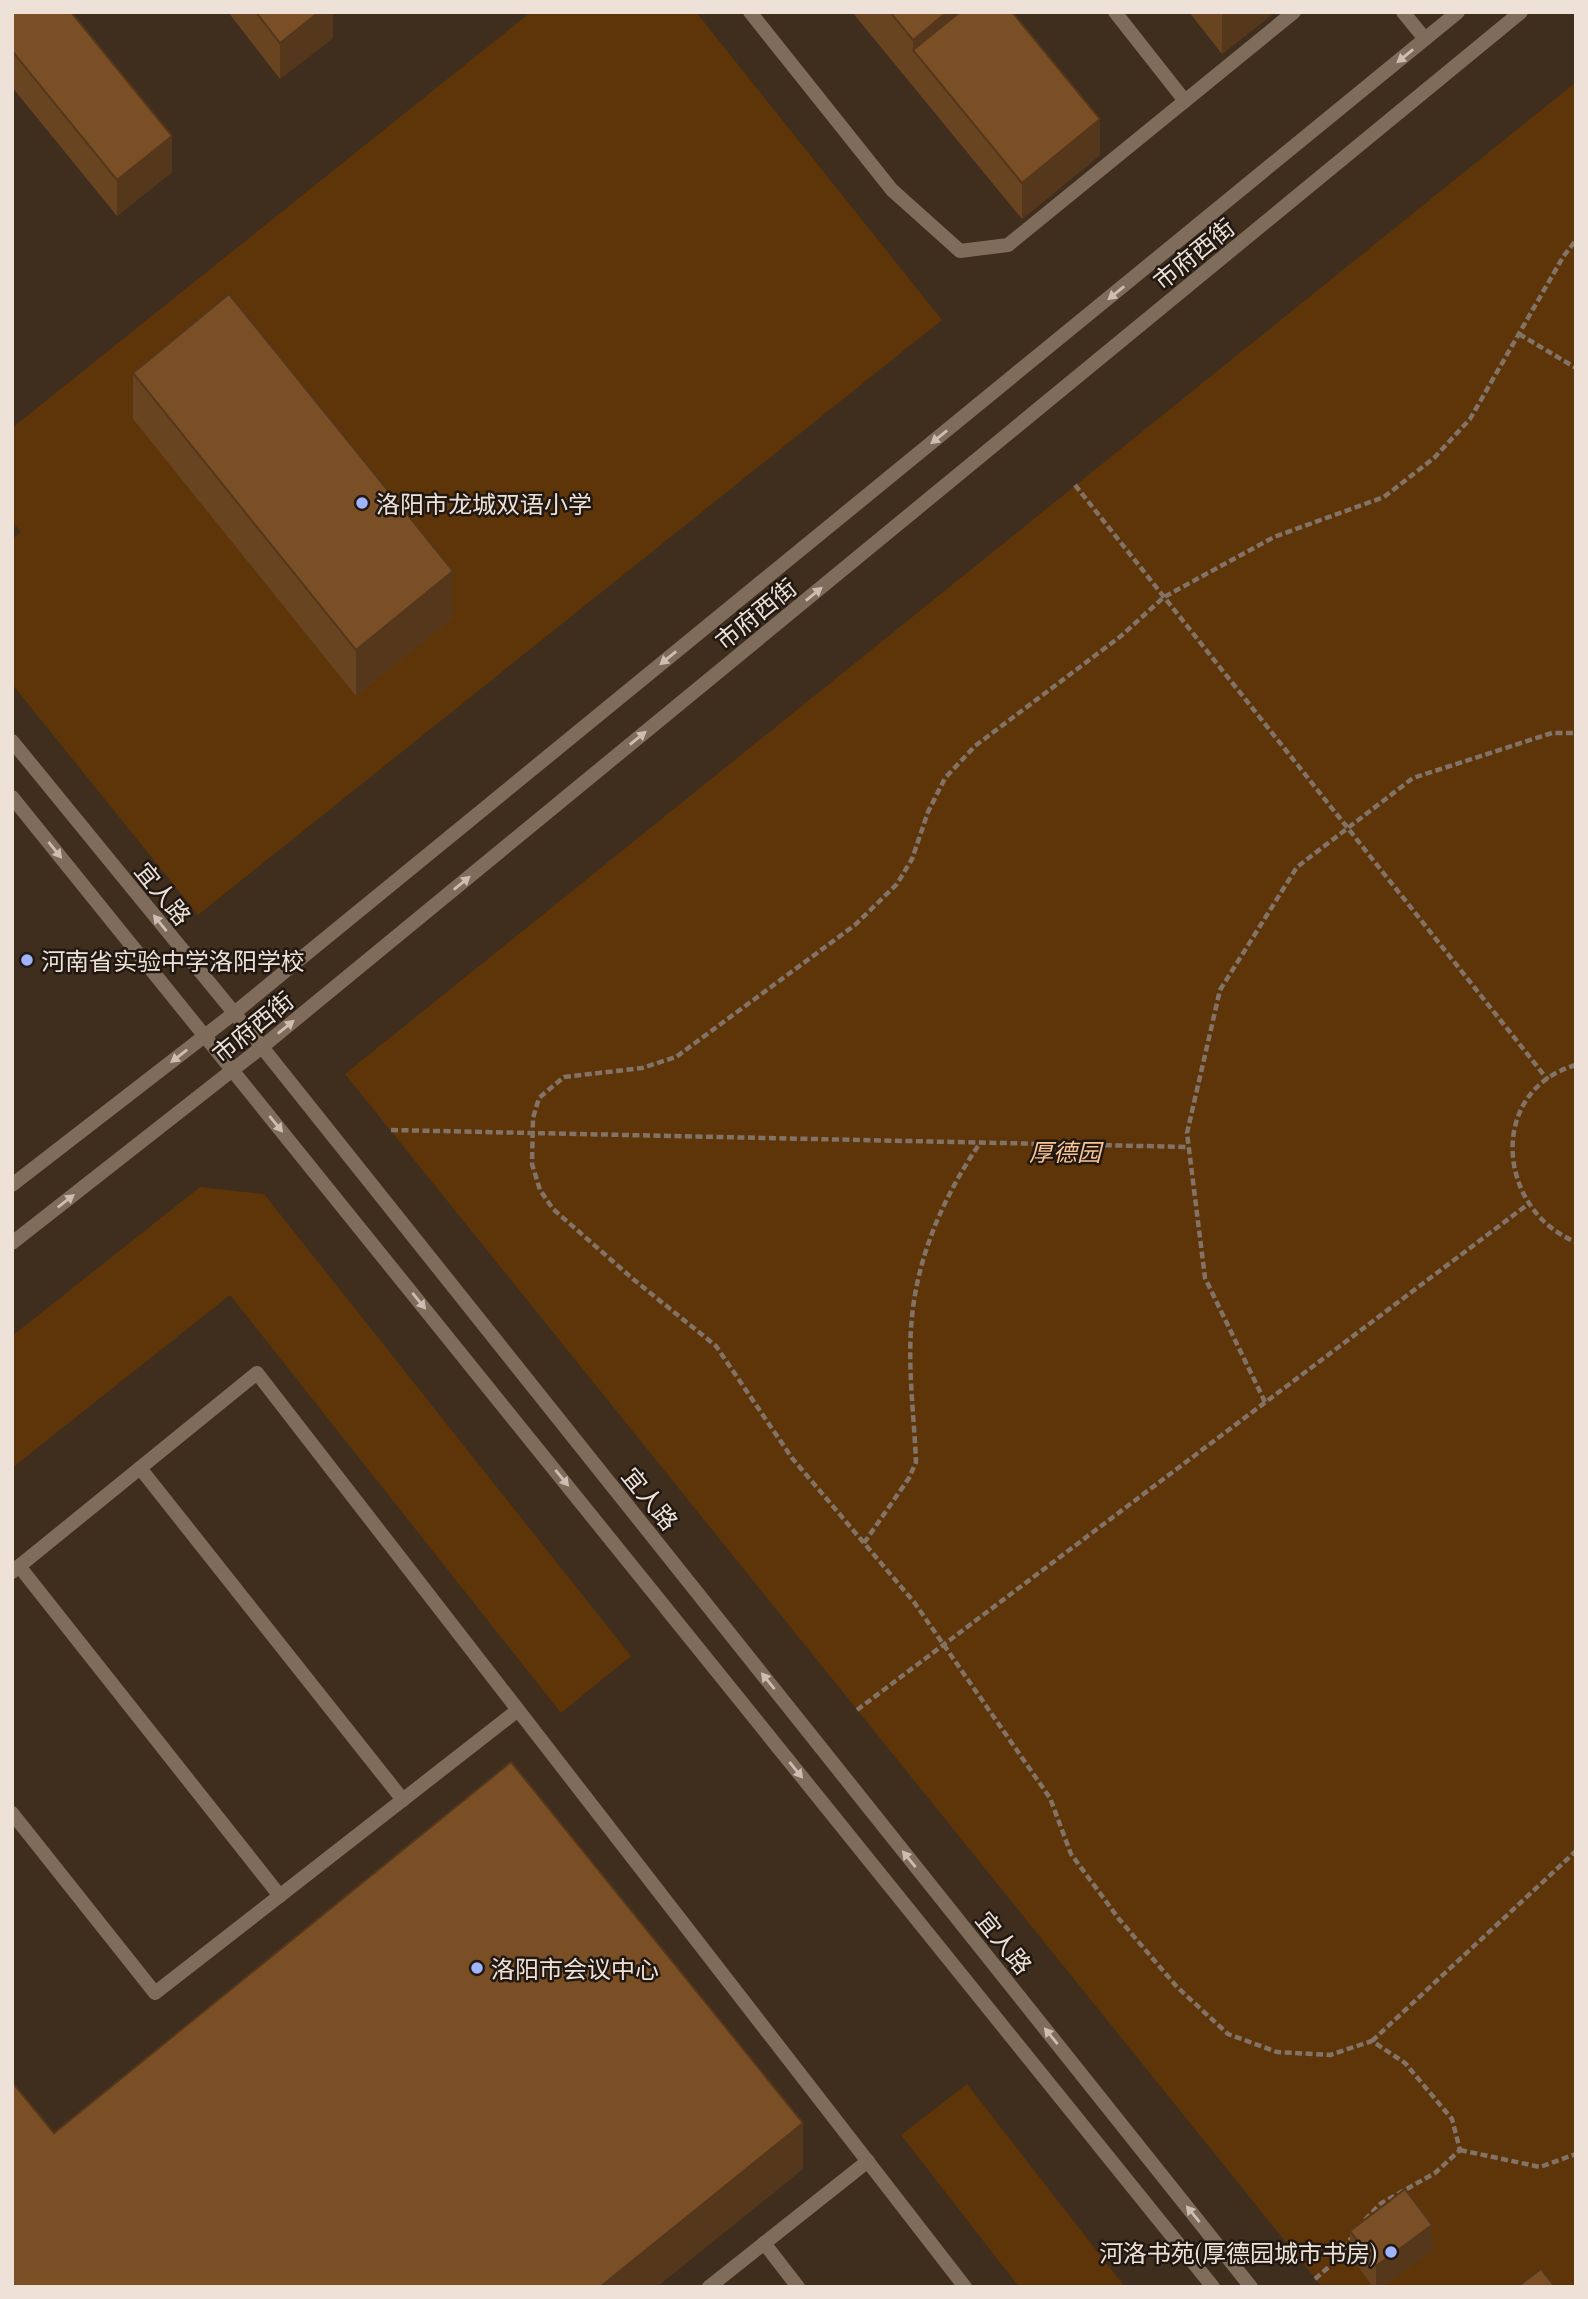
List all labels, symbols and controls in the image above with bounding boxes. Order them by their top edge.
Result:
one-way arrow [1397,48,1415,63]
street label: 市府西街 [1146,210,1240,296]
one-way arrow [1107,285,1125,300]
one-way arrow [931,429,949,444]
place label: 洛阳市龙城双语小学 [376,487,592,519]
marker: 洛阳市龙城双语小学 [354,495,370,511]
street label: 市府西街 [708,570,802,656]
one-way arrow [805,587,822,602]
one-way arrow [660,650,677,665]
one-way arrow [628,731,646,746]
one-way arrow [47,841,61,859]
street label: 宜人路 [129,855,199,931]
one-way arrow [454,876,471,891]
one-way arrow [152,914,167,932]
place label: 河南省实验中学洛阳学校 [41,944,305,976]
marker: 河南省实验中学洛阳学校 [19,952,35,968]
street label: 市府西街 [205,983,299,1069]
one-way arrow [277,1020,295,1035]
one-way arrow [171,1048,189,1063]
one-way arrow [269,1114,284,1132]
park label: 厚德园 [1029,1135,1104,1167]
one-way arrow [57,1194,75,1208]
one-way arrow [411,1292,426,1309]
street label: 宜人路 [616,1460,686,1536]
one-way arrow [554,1469,568,1487]
one-way arrow [760,1672,775,1690]
one-way arrow [789,1760,804,1778]
one-way arrow [902,1850,917,1868]
street label: 宜人路 [970,1904,1040,1980]
place label: 洛阳市会议中心 [491,1952,659,1984]
marker: 洛阳市会议中心 [469,1960,485,1976]
one-way arrow [1044,2028,1059,2046]
one-way arrow [1186,2206,1201,2224]
place label: 河洛书苑(厚德园城市书房) [1099,2236,1377,2268]
marker: 河洛书苑(厚德园城市书房) [1383,2244,1399,2260]

